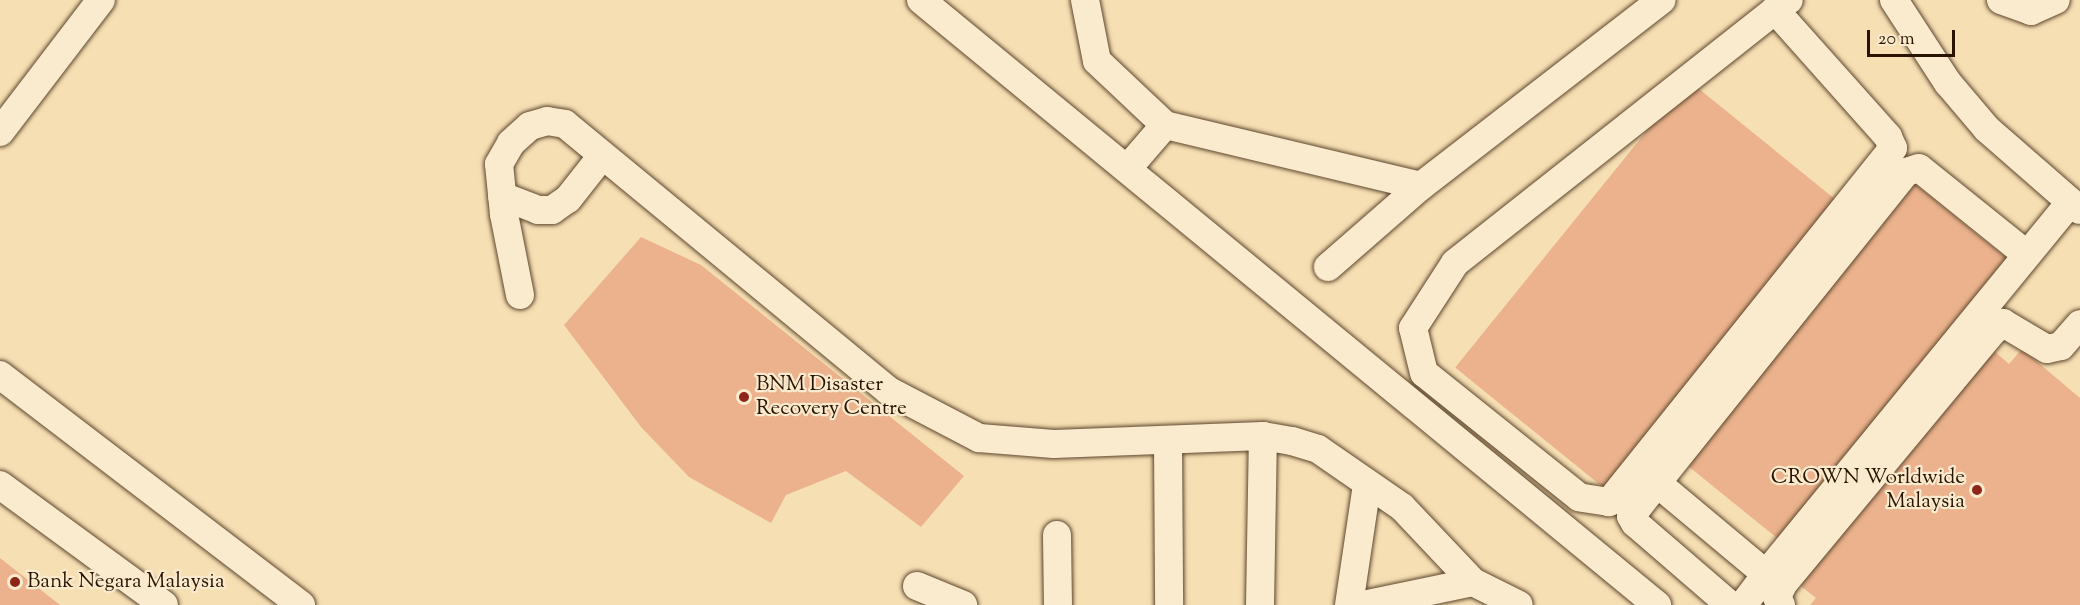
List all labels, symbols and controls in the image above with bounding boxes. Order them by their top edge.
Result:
scale bar [1870,18,1958,56]
text: 20 m [1878,27,1915,53]
place label: BNM Disaster Recovery Centre [756,372,907,422]
marker: BNM Disaster Recovery Centre [737,390,751,404]
place label: CROWN Worldwide Malaysia [1771,465,1965,515]
marker: CROWN Worldwide Malaysia [1970,483,1984,497]
place label: Bank Negara Malaysia [27,569,225,595]
marker: Bank Negara Malaysia [8,575,22,589]

